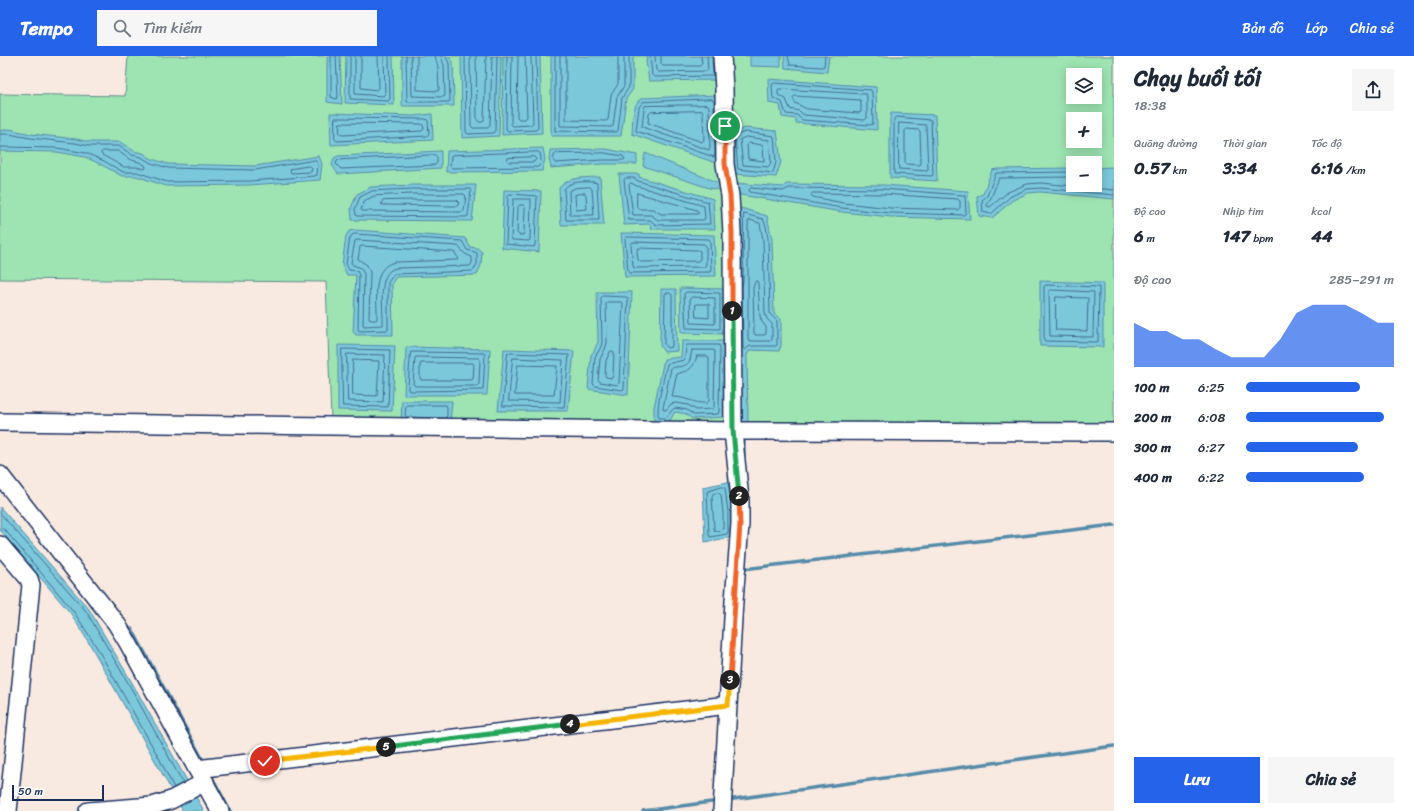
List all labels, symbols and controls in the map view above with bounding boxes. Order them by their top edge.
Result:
search box [97,10,377,46]
text: Tempo [20,12,73,45]
text: Tìm kiếm [143,15,202,41]
text: Bản đồ [1242,16,1284,41]
text: Lớp [1306,16,1328,41]
text: Chia sẻ [1350,16,1394,41]
icon: search [111,17,133,39]
text: Chạy buổi tối [1134,59,1261,98]
map controls [1066,68,1102,192]
button: layers [1066,68,1102,104]
button: share [1352,69,1394,111]
text: 18:38 [1134,94,1166,117]
pin [708,109,742,143]
button: + [1066,112,1102,148]
icon: arrive [714,115,736,137]
text: Quãng đường [1134,134,1198,153]
text: Thời gian [1223,134,1267,153]
text: Tốc độ [1311,134,1342,153]
text: 0.57 [1134,153,1170,183]
text: 3:34 [1223,153,1257,183]
text: 6:16 [1311,153,1343,183]
button: − [1066,156,1102,192]
text: km [1170,161,1187,180]
text: /km [1343,161,1366,180]
text: Độ cao [1134,202,1166,221]
text: Nhịp tim [1223,202,1264,221]
text: kcal [1311,202,1331,221]
text: 6 [1134,221,1144,251]
text: 147 [1223,221,1250,251]
text: 44 [1311,221,1333,251]
text: m [1144,229,1155,248]
text: bpm [1250,229,1273,248]
text: Độ cao [1134,268,1171,291]
text: 285–291 m [1329,268,1394,291]
pin: 1 [722,301,742,321]
text: 1 [730,301,734,320]
text: 100 m [1134,376,1169,399]
text: 6:25 [1198,376,1225,399]
text: 200 m [1134,406,1171,429]
text: 6:08 [1198,406,1225,429]
text: 300 m [1134,436,1171,459]
text: 6:27 [1198,436,1224,459]
text: 400 m [1134,466,1172,489]
text: 6:22 [1198,466,1224,489]
pin: 2 [729,486,749,506]
text: 2 [736,486,742,505]
pin: 3 [720,670,740,690]
text: 3 [727,670,733,689]
pin: 4 [560,714,580,734]
text: 4 [567,714,573,733]
pin: 5 [376,737,396,757]
text: 5 [383,737,389,756]
pin [248,744,282,778]
icon: check [254,750,276,772]
button: Lưu [1134,757,1260,803]
button: Chia sẻ [1268,757,1394,803]
text: 50 m [18,782,43,801]
scale bar [12,783,104,802]

